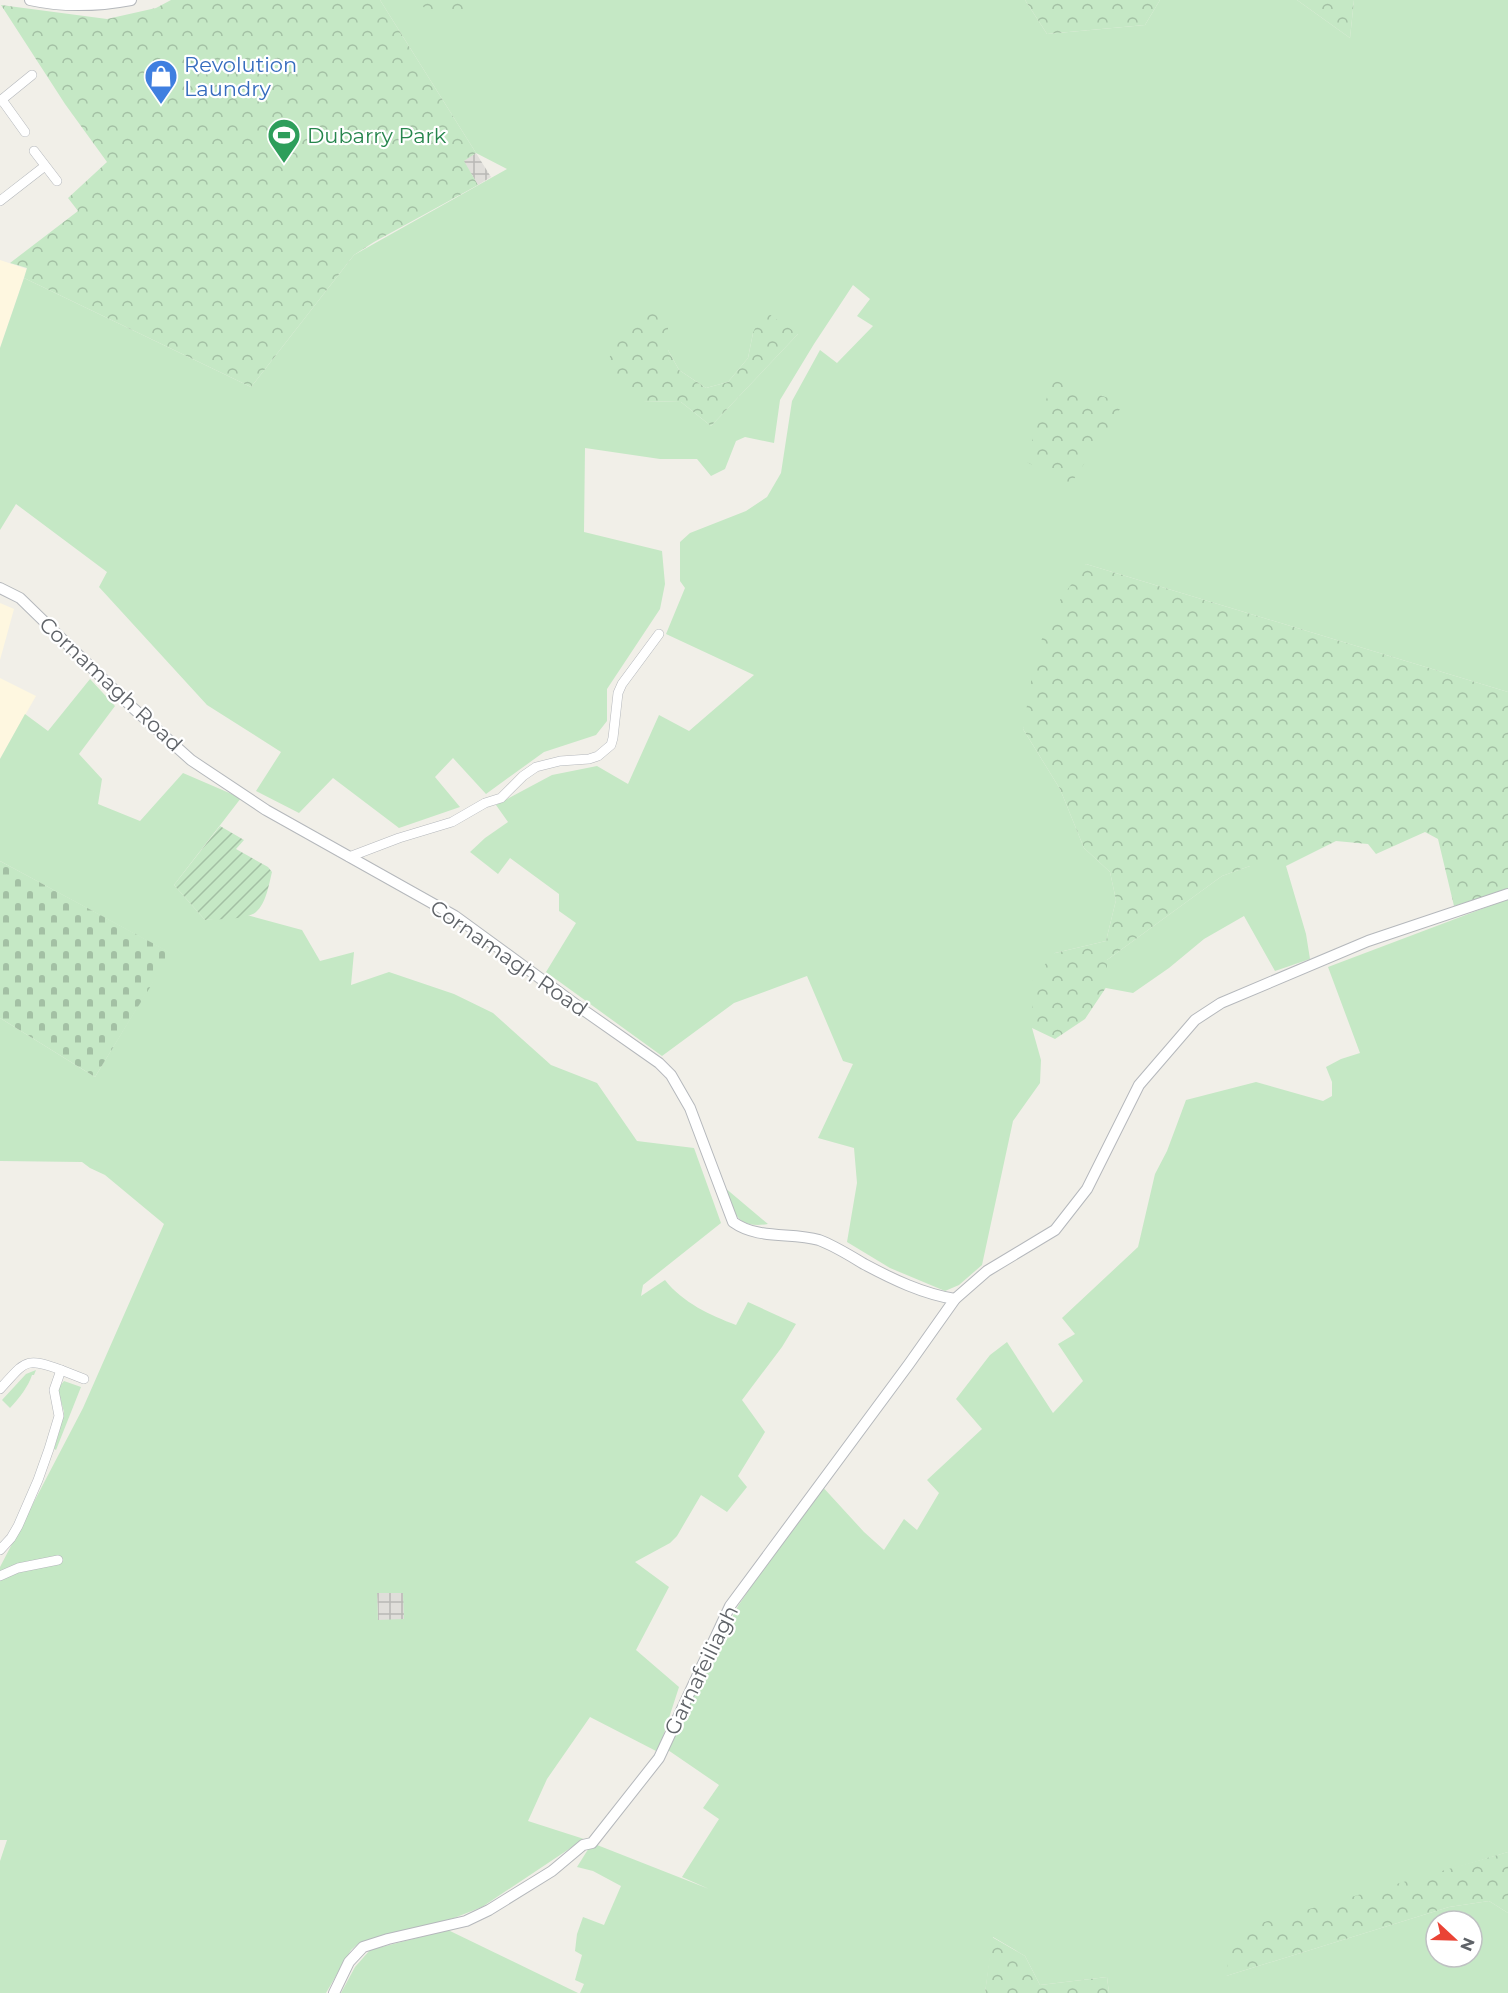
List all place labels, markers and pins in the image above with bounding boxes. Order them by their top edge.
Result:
place label: Revolution Laundry [184,52,297,101]
shop icon: Revolution Laundry [143,58,179,105]
sports icon: Dubarry Park [266,117,302,164]
place label: Dubarry Park [307,123,447,148]

